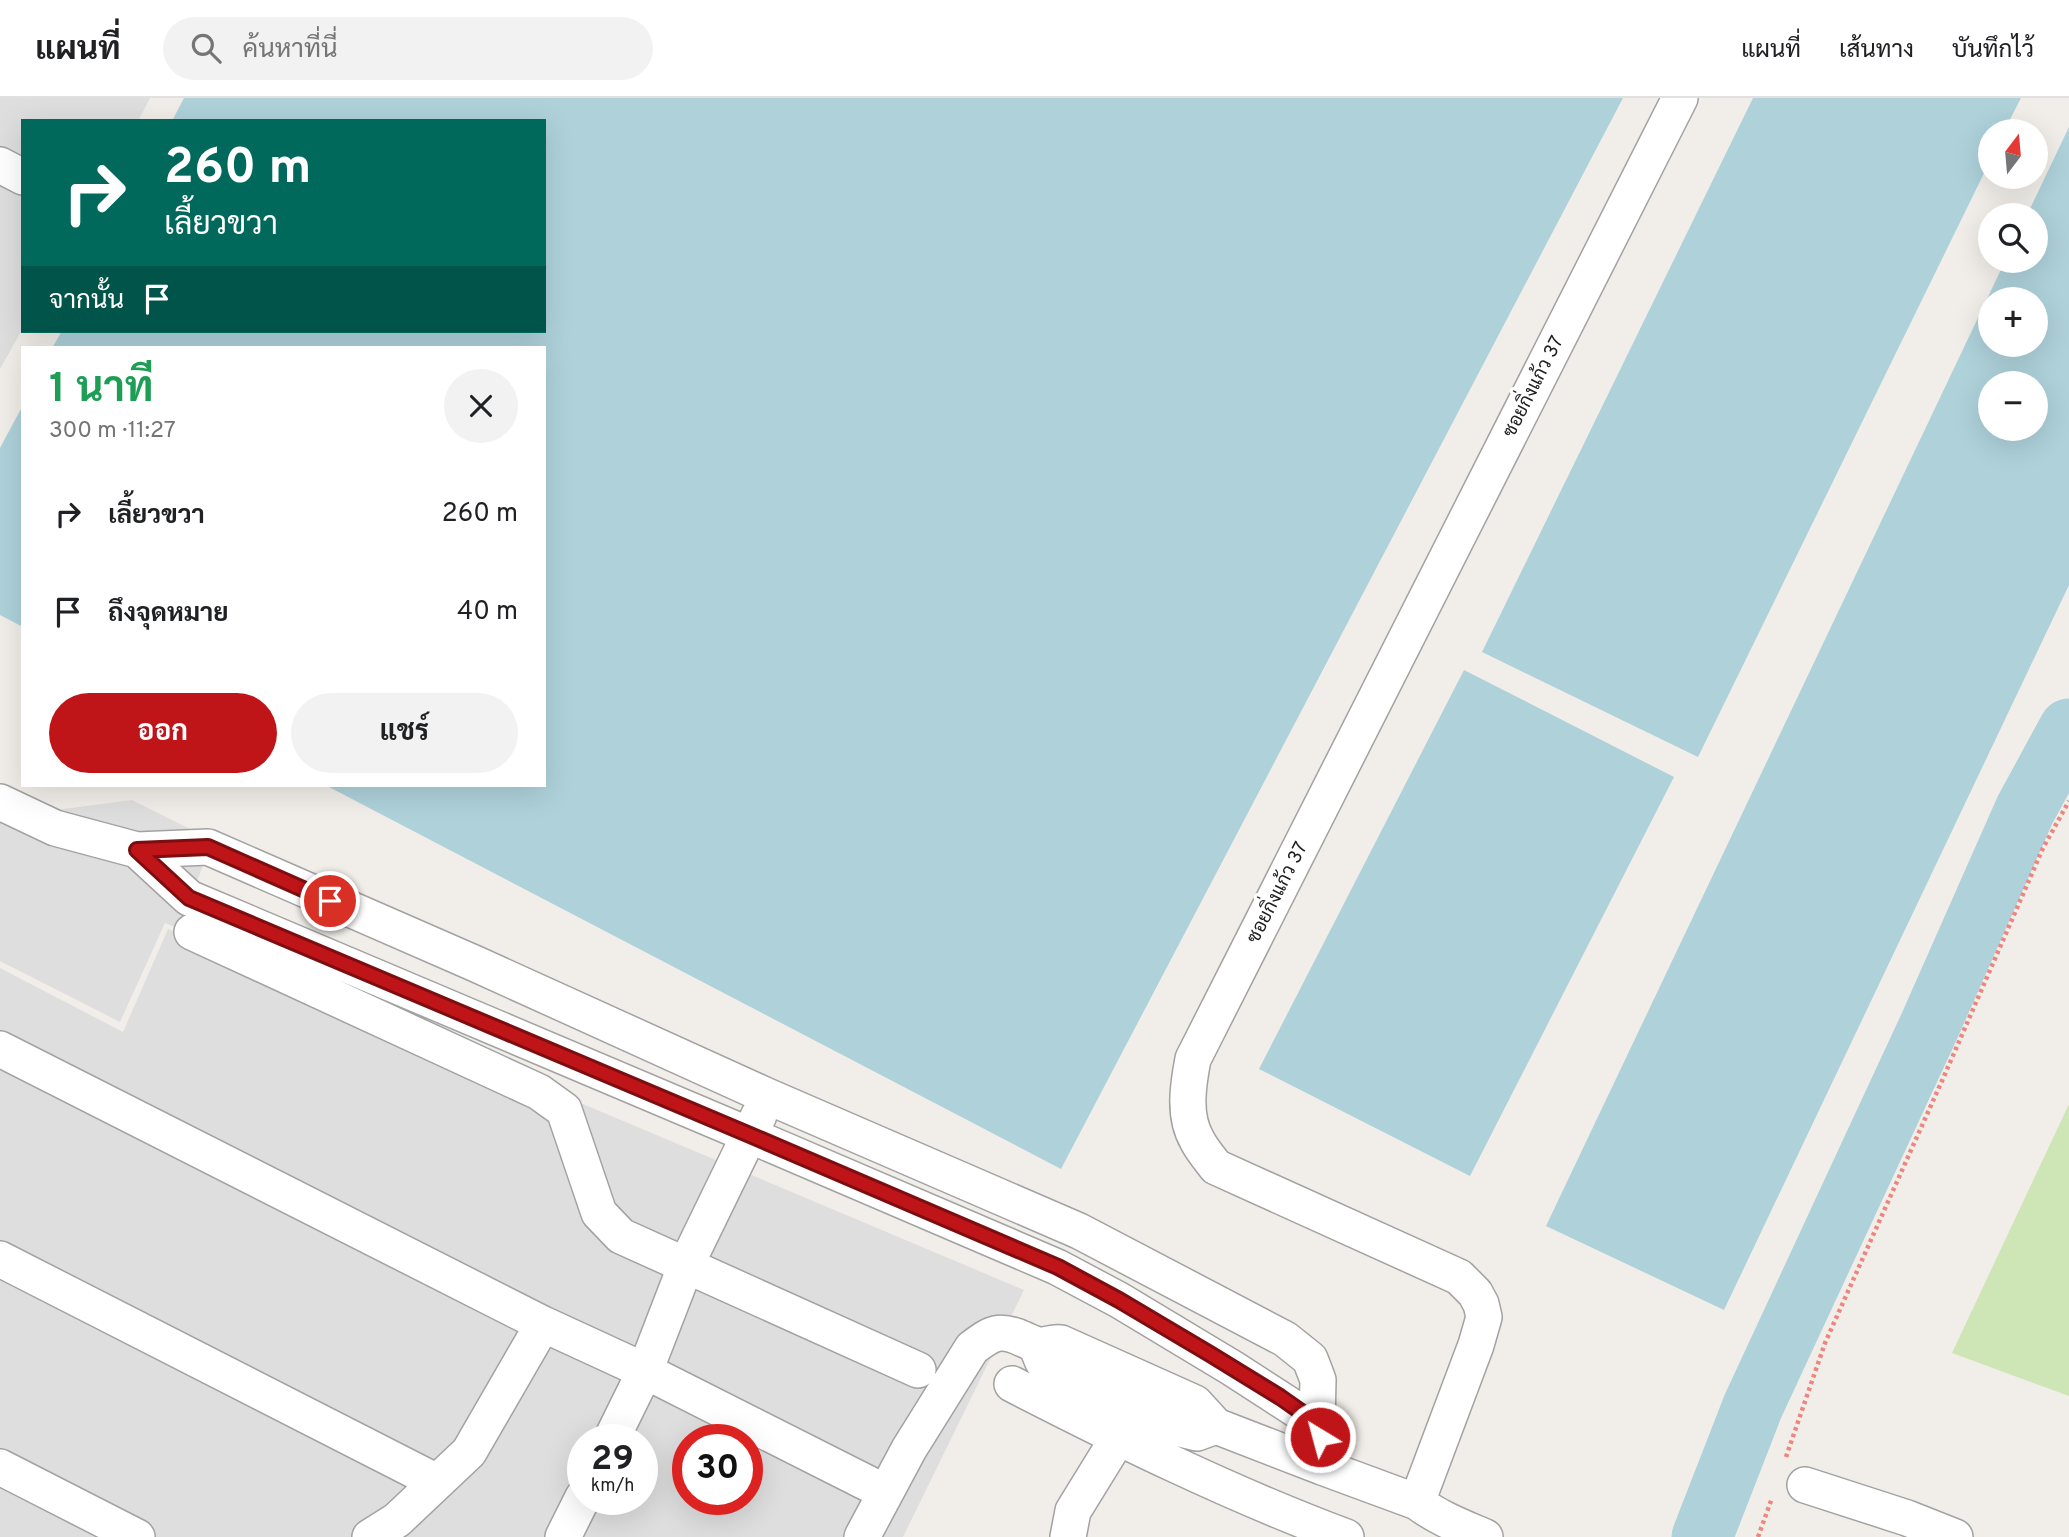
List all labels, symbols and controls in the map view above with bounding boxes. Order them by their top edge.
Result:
search box [163,17,653,80]
icon: search [187,29,225,67]
text: แผนที่ [35,30,121,72]
text: ค้นหาที่นี่ [243,34,338,67]
text: แผนที่ [1741,36,1801,66]
text: เส้นทาง [1839,36,1914,66]
text: บันทึกไว้ [1952,36,2034,66]
north arrow [1978,119,2048,189]
map controls [1978,119,2048,441]
text: 260 m [164,139,311,201]
icon: right [49,147,140,238]
button: search [1978,203,2048,273]
text: เลี้ยวขวา [164,206,278,246]
icon: arrive [138,280,176,318]
text: จากนั้น [49,285,124,318]
button: + [1978,287,2048,357]
street label: ซอยกิ่งแก้ว 37 [1493,329,1570,442]
text: 1 นาที [49,364,154,417]
button: close [444,369,518,443]
button: − [1978,371,2048,441]
text: 300 m · 11:27 [49,417,176,446]
icon: right [49,495,87,533]
text: 260 m [442,498,518,531]
text: เลี้ยวขวา [108,500,205,533]
icon: arrive [49,593,87,631]
text: 40 m [457,596,518,629]
text: ถึงจุดหมาย [108,598,229,631]
button: ออก [49,693,277,773]
button: แชร์ [291,693,518,773]
street label: ซอยกิ่งแก้ว 37 [1237,835,1314,948]
pin [300,871,360,931]
icon: arrive [311,882,349,920]
position arrow [1283,1400,1357,1474]
speed limit sign: 30 [672,1424,763,1515]
text: 29 [591,1438,634,1482]
text: km/h [591,1475,634,1498]

